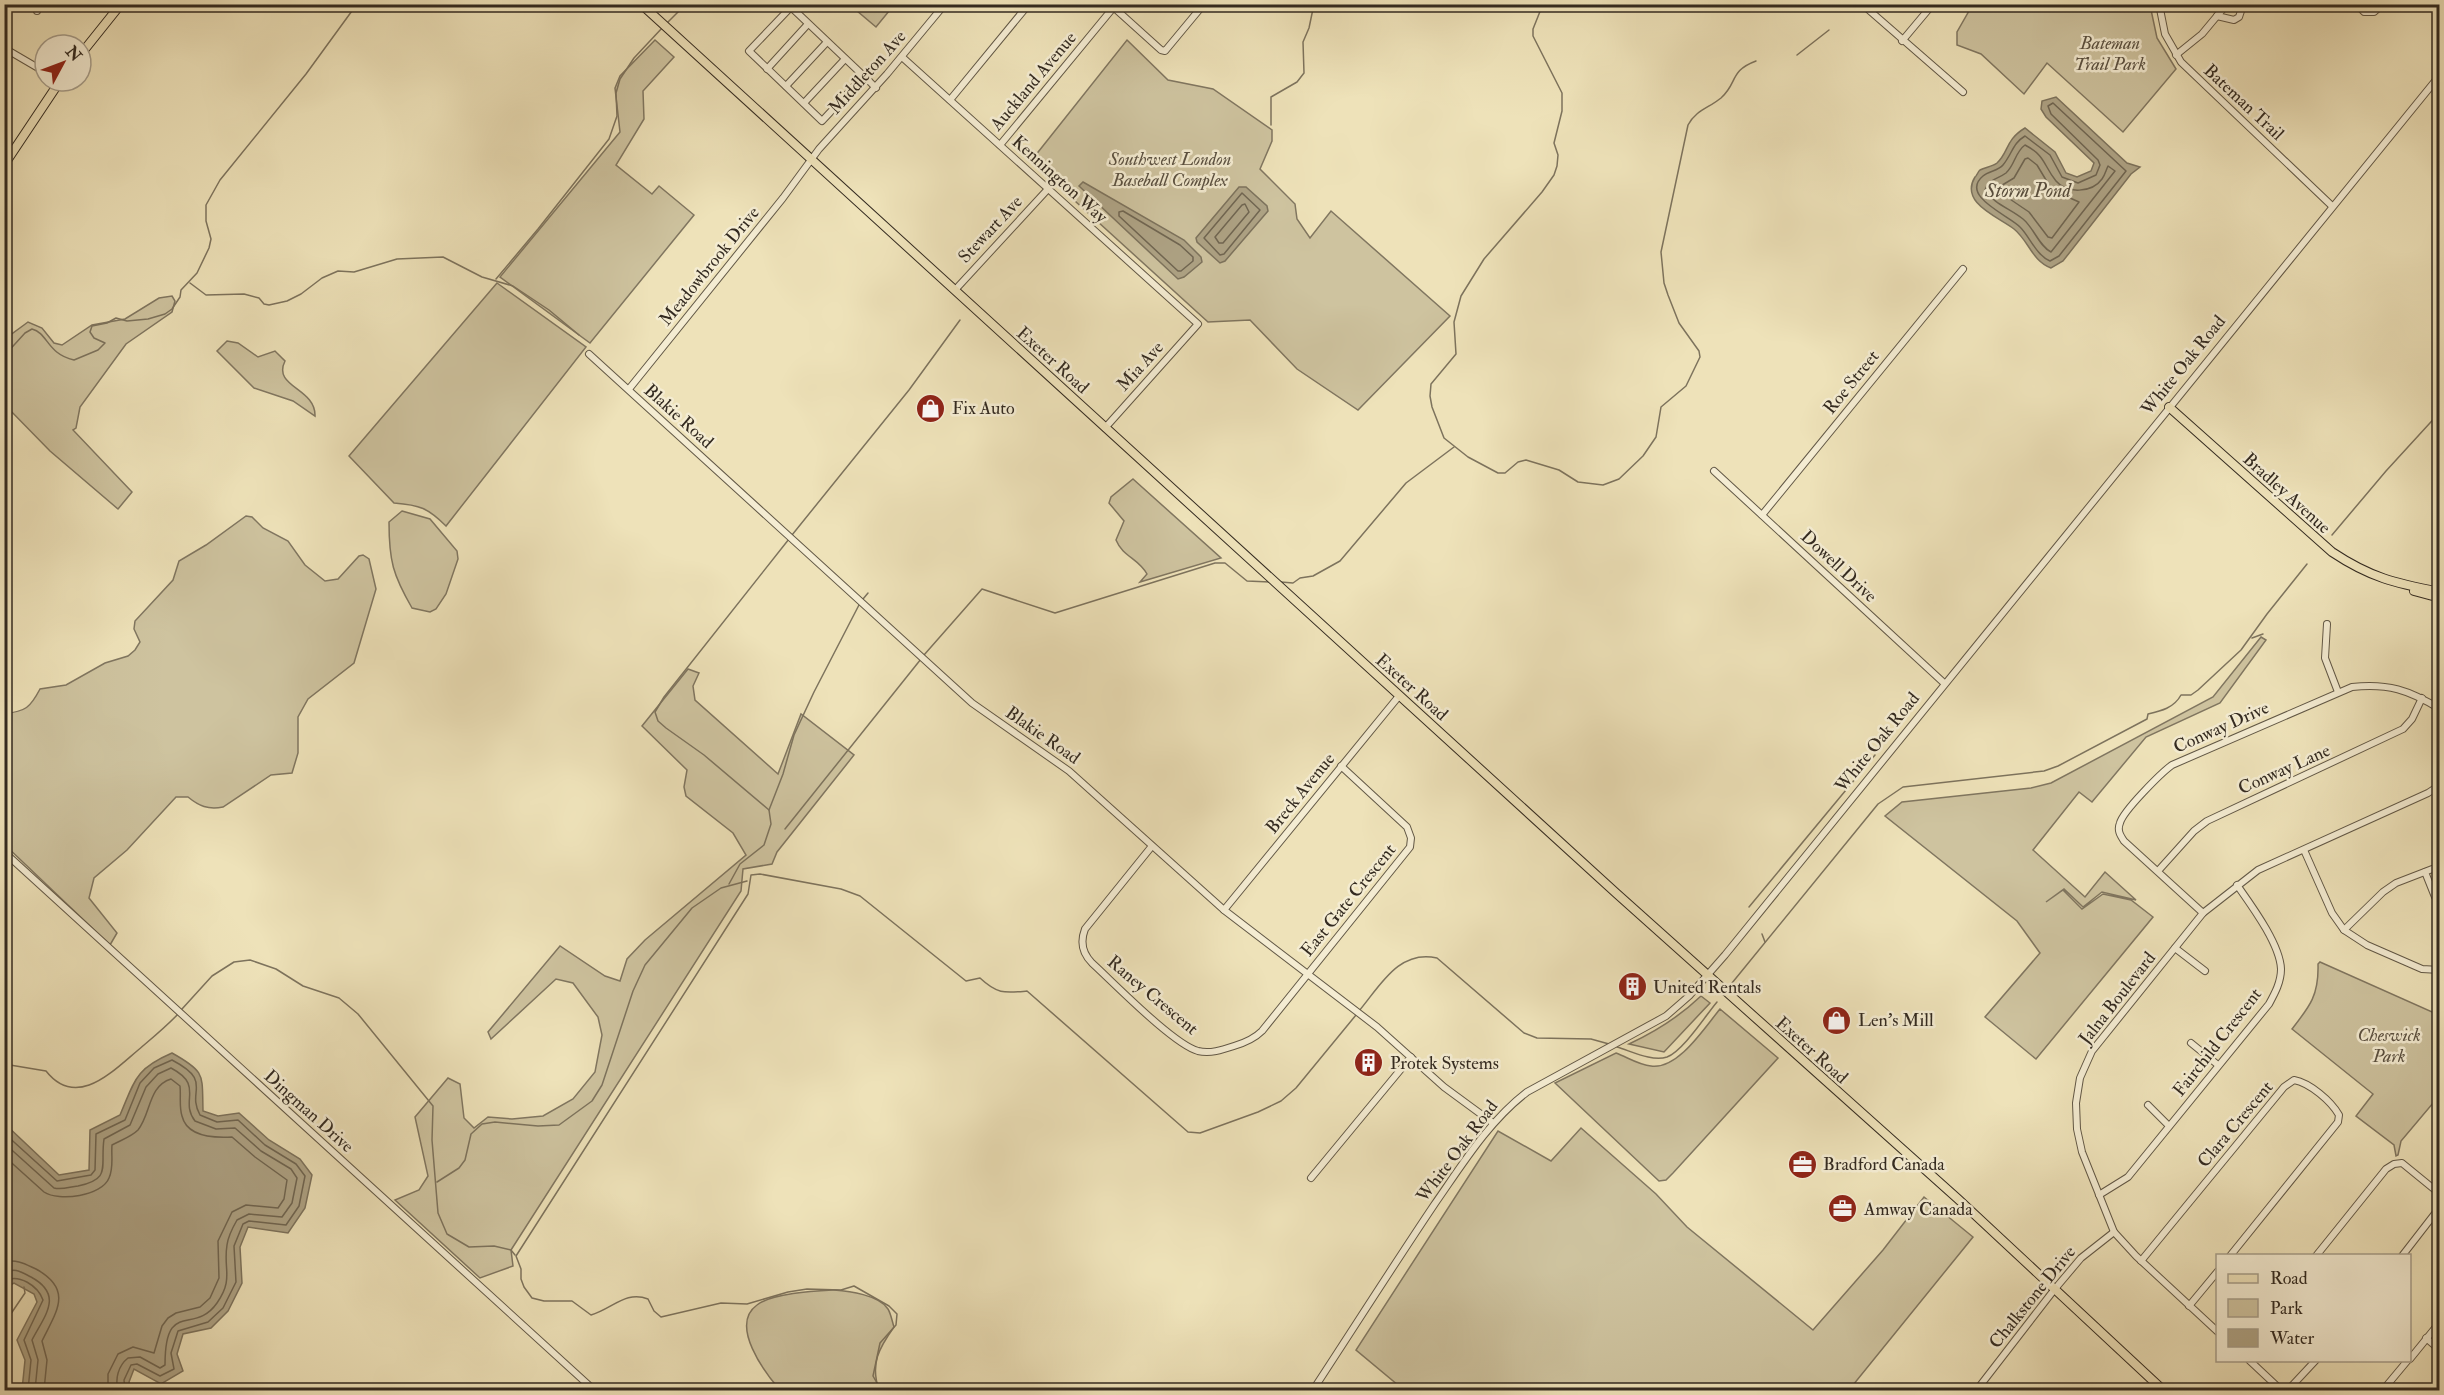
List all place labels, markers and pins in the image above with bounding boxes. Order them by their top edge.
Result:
shop icon: Fix Auto [915,392,947,424]
place label: Fix Auto [952,397,1015,420]
building icon: United Rentals [1616,971,1648,1003]
place label: United Rentals [1653,976,1761,999]
shop icon: Len's Mill [1821,1004,1853,1036]
place label: Len's Mill [1858,1009,1934,1032]
building icon: Protek Systems [1353,1047,1385,1079]
place label: Protek Systems [1390,1052,1499,1075]
office icon: Bradford Canada [1786,1148,1818,1180]
place label: Bradford Canada [1823,1153,1945,1176]
office icon: Amway Canada [1827,1193,1859,1225]
place label: Amway Canada [1863,1198,1973,1221]

